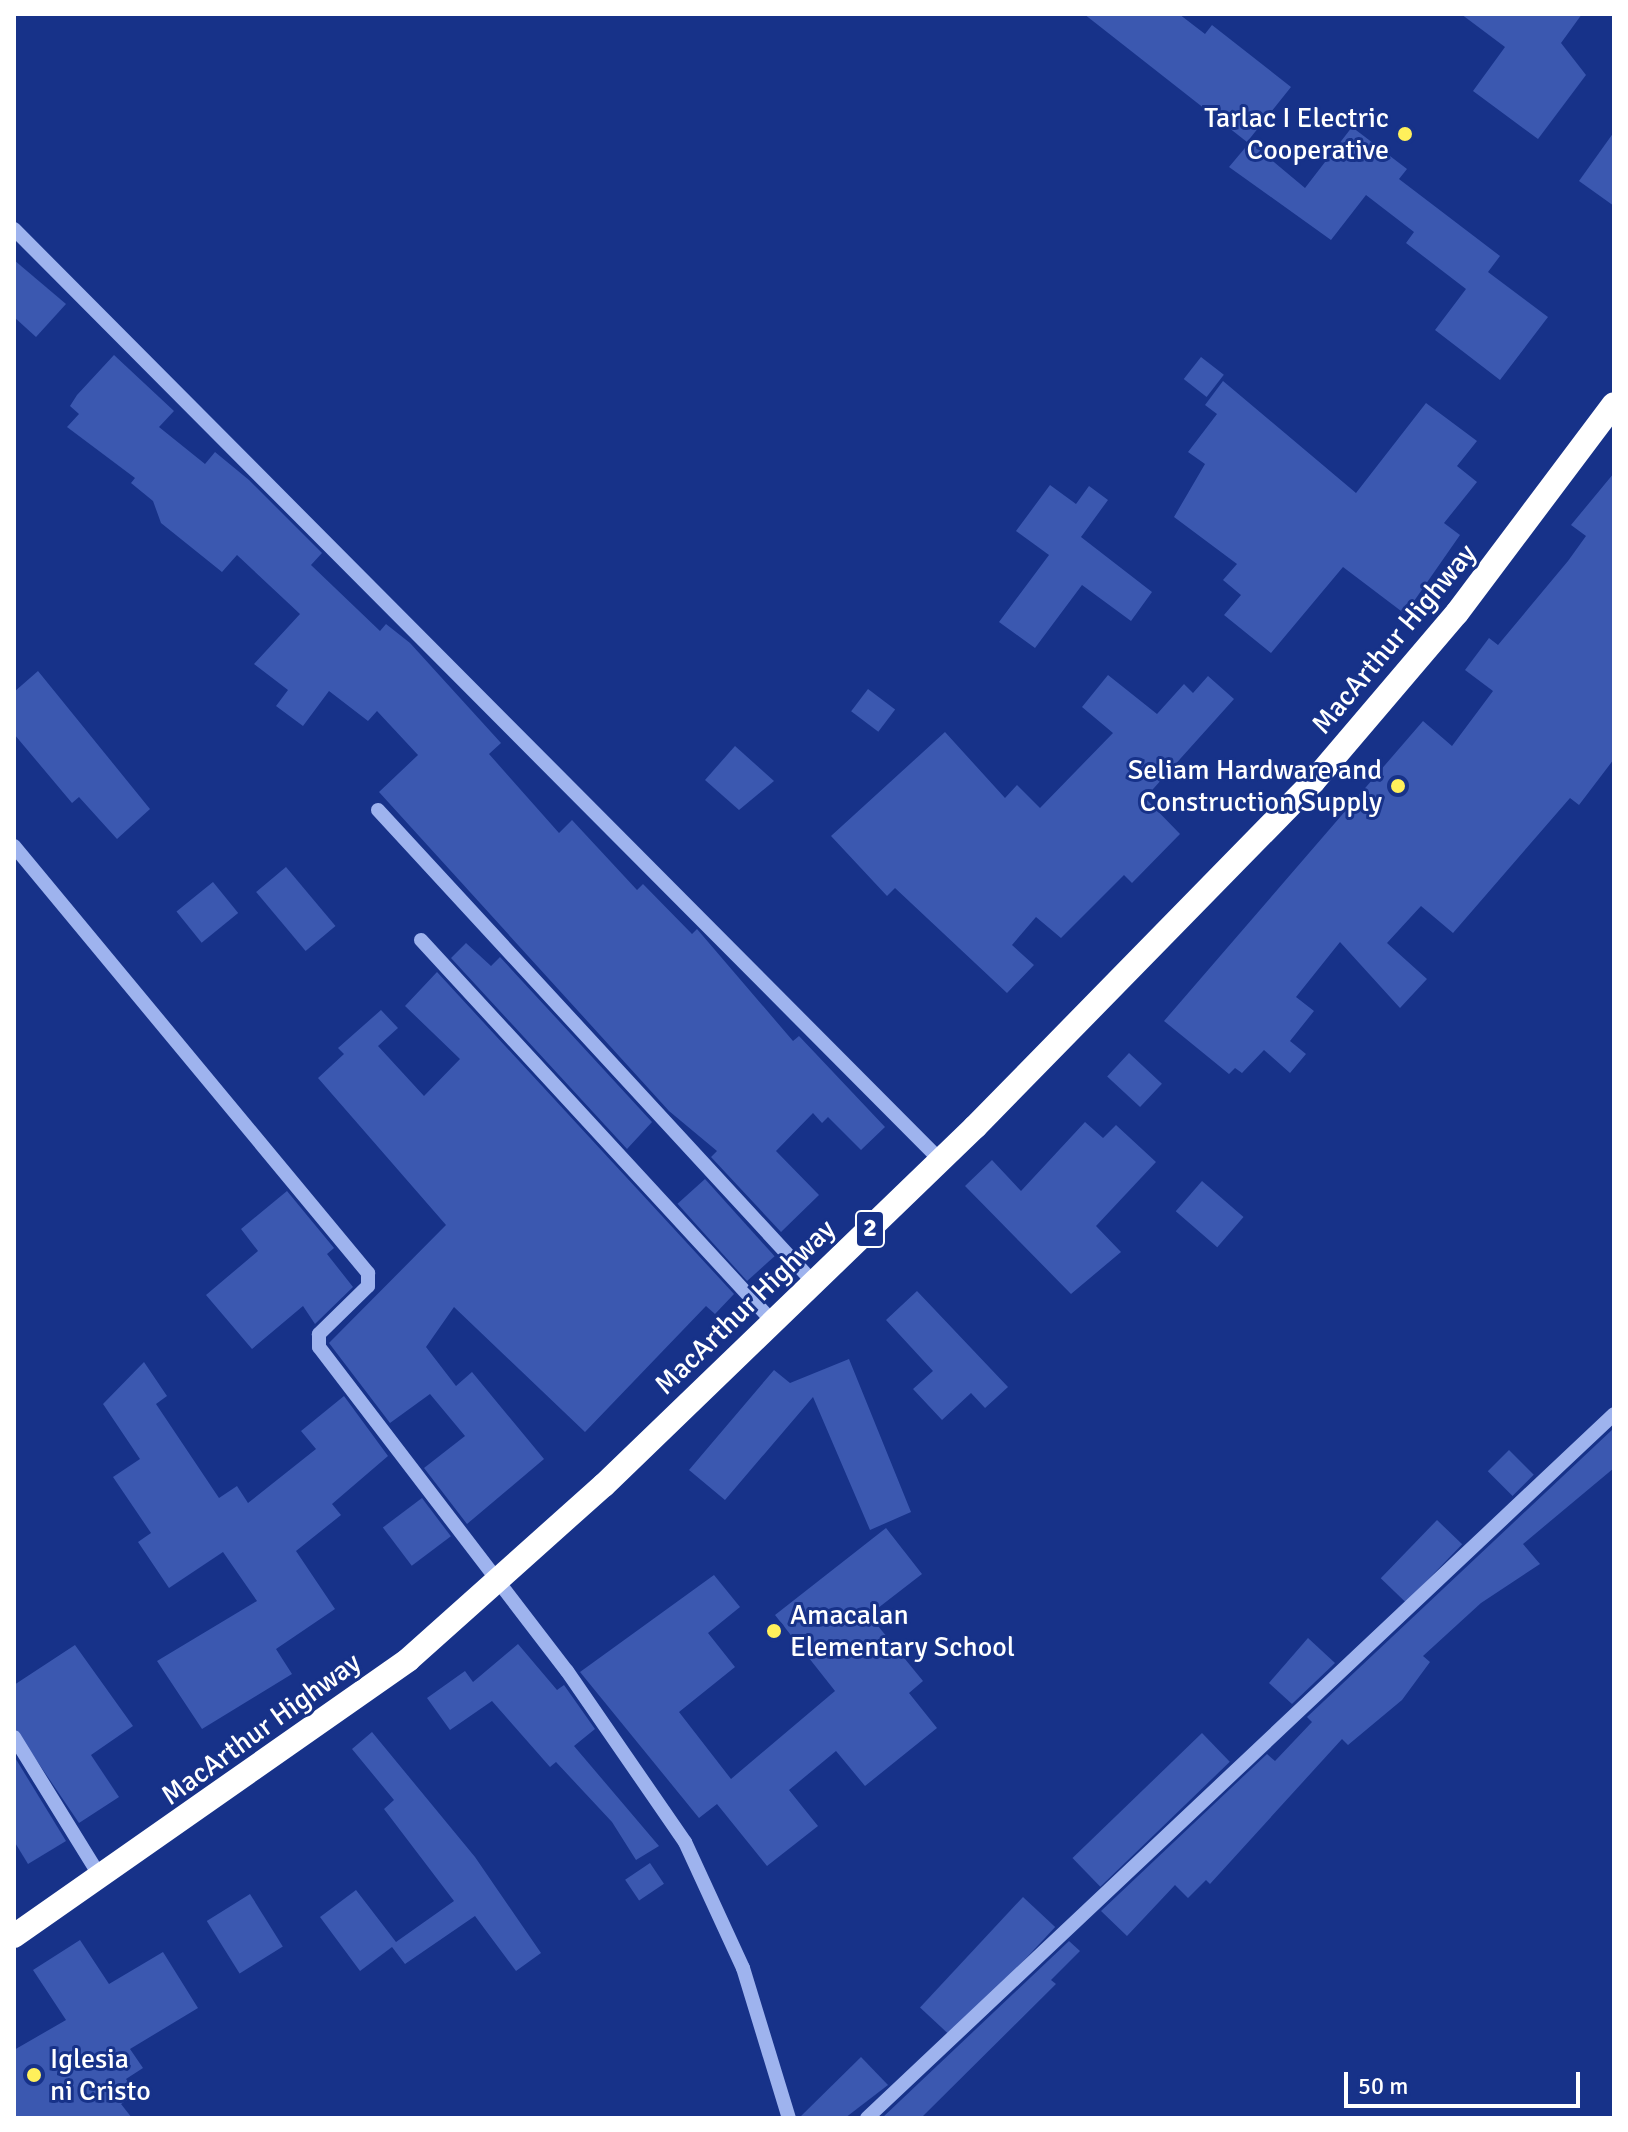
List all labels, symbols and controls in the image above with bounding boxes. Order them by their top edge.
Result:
place label: Tarlac I Electric Cooperative [1204,101,1389,167]
marker: Tarlac I Electric Cooperative [1396,125,1414,143]
street label: MacArthur Highway [1305,537,1483,741]
place label: Seliam Hardware and Construction Supply [1128,753,1382,819]
marker: Seliam Hardware and Construction Supply [1389,777,1407,795]
road number: 2 [854,1207,886,1251]
street label: MacArthur Highway [648,1212,842,1402]
place label: Amacalan Elementary School [790,1598,1015,1664]
marker: Amacalan Elementary School [765,1622,783,1640]
street label: MacArthur Highway [155,1646,367,1812]
place label: Iglesia ni Cristo [50,2042,151,2108]
scale bar [1348,2056,1584,2106]
marker: Iglesia ni Cristo [25,2066,43,2084]
text: 50 m [1358,2071,1408,2101]

